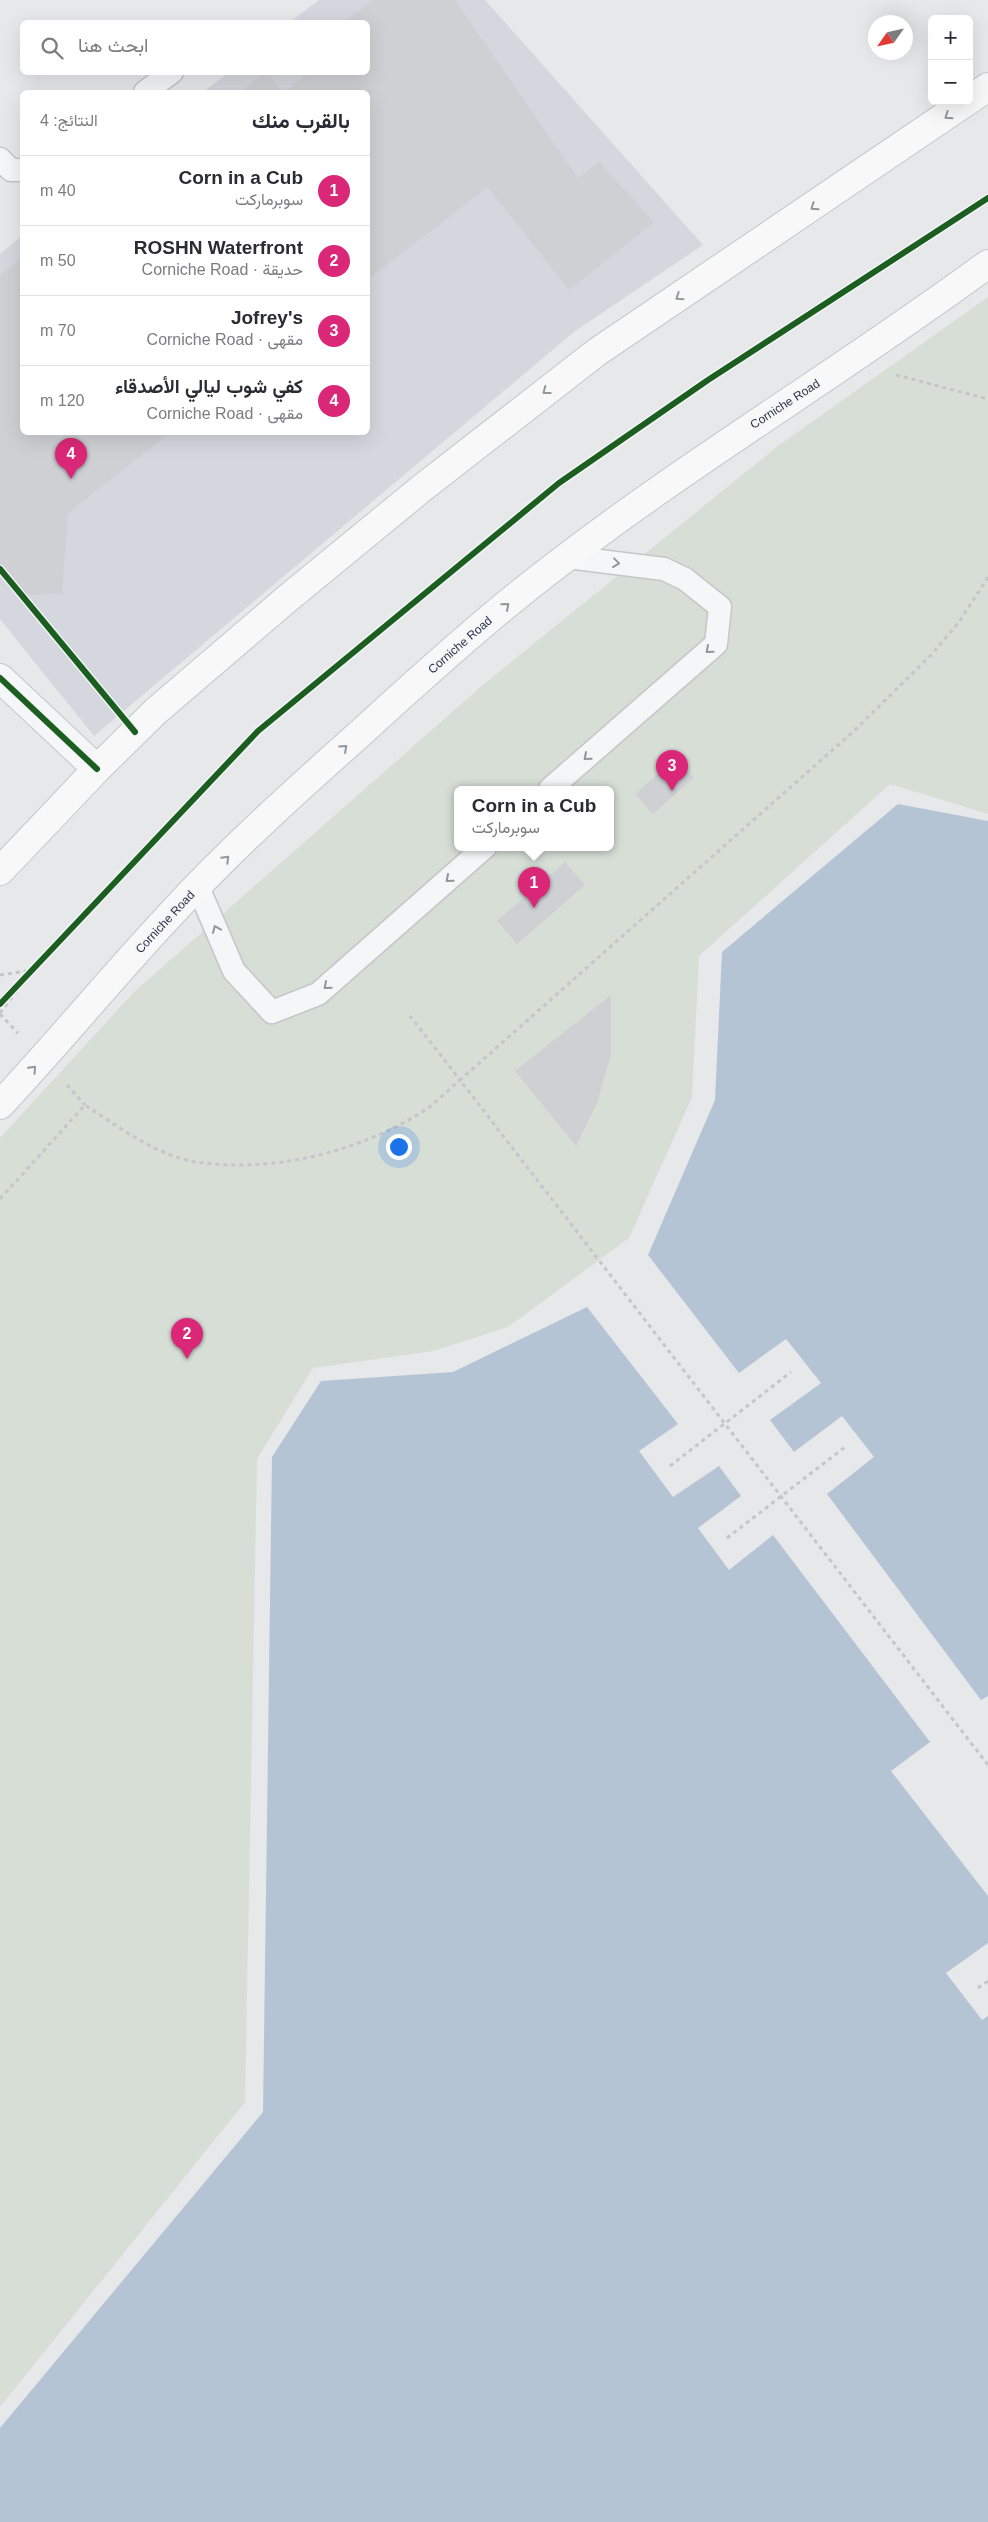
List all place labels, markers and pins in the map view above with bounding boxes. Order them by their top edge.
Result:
pin: 4 [55,438,87,479]
pin: 3 [656,750,688,791]
pin: 1 [518,867,550,908]
pin: 2 [171,1318,203,1359]

